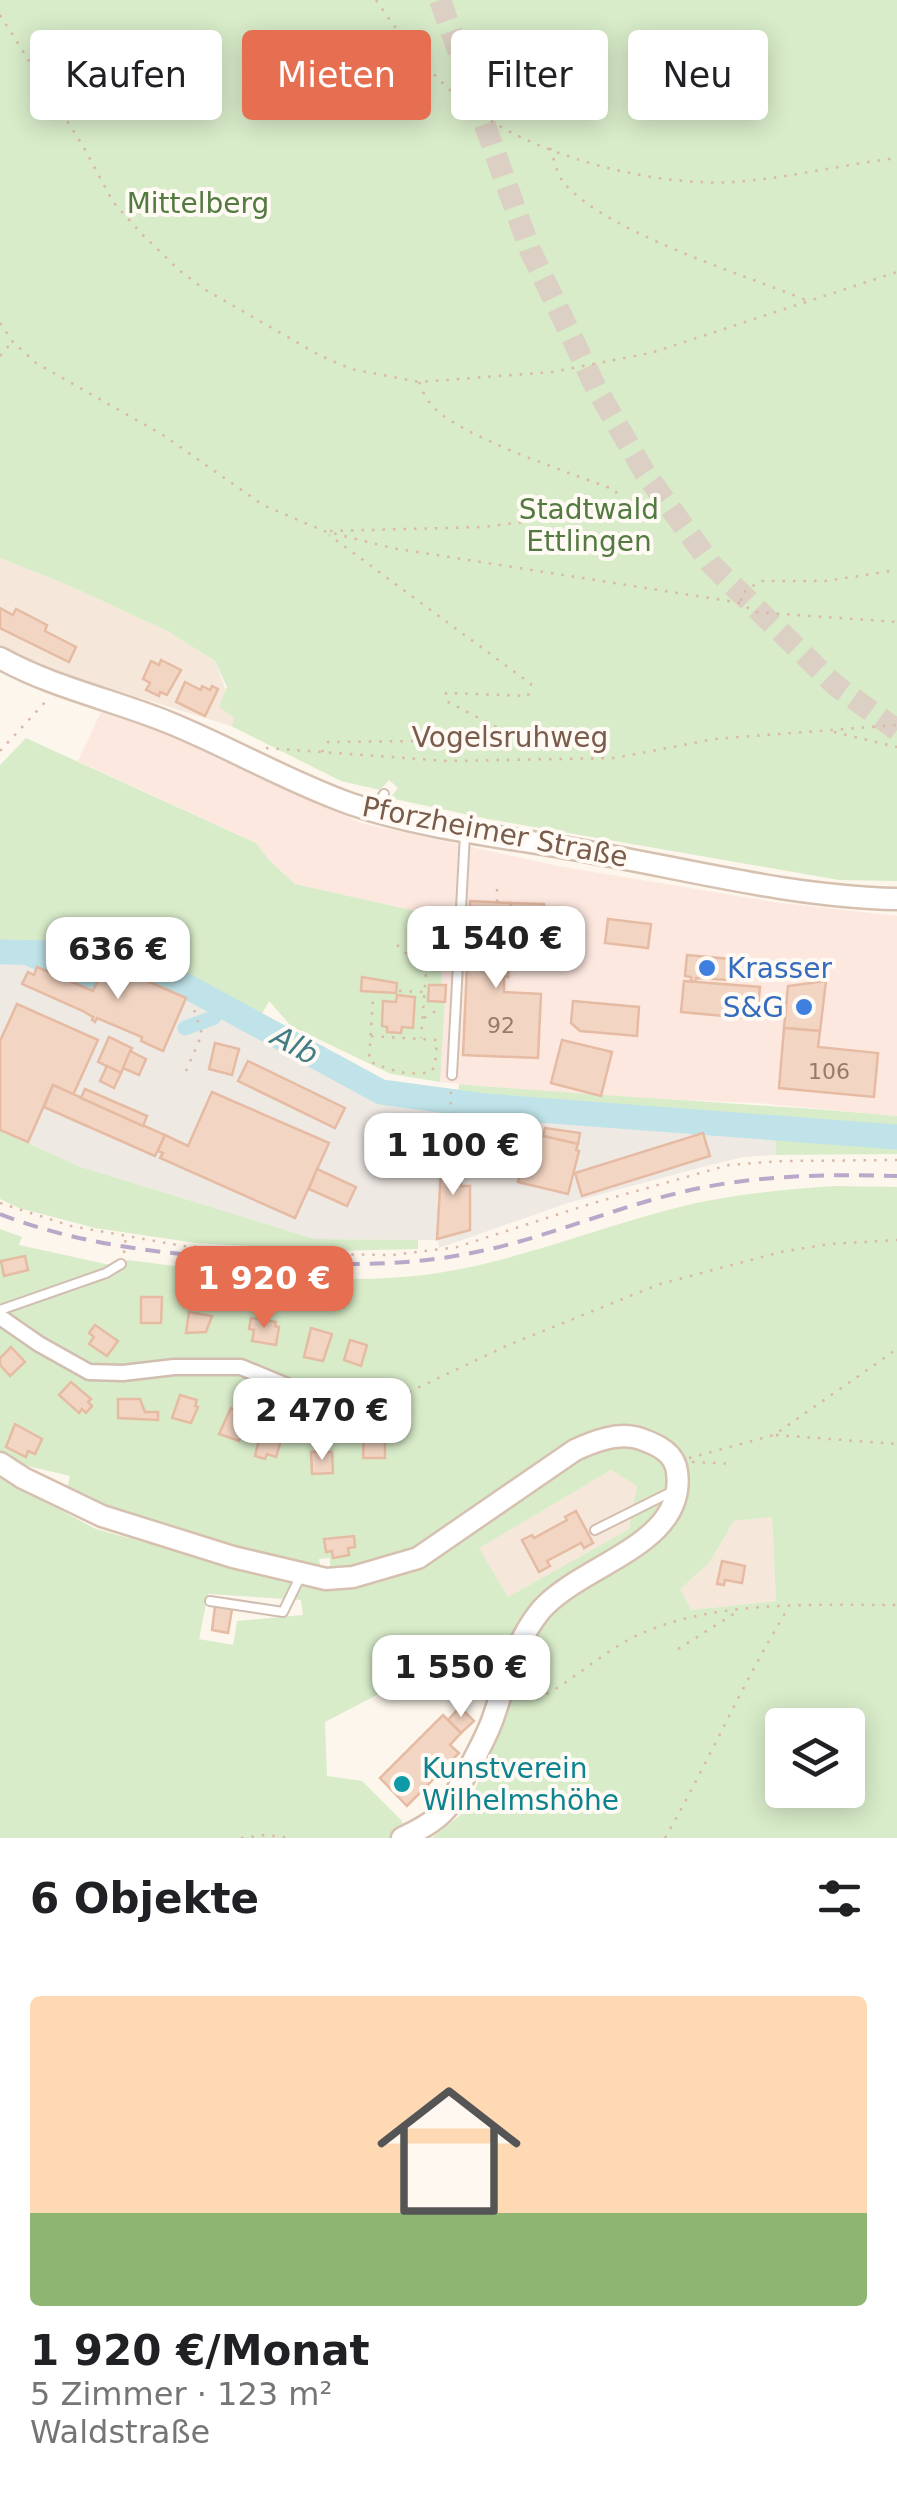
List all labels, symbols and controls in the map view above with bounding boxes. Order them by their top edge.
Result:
chip: Kaufen [30,30,222,120]
chip: Mieten [242,30,431,120]
chip: Filter [451,30,608,120]
chip: Neu [628,30,768,120]
park label: Mittelberg [127,187,269,220]
park label: Stadtwald Ettlingen [519,493,659,558]
street label: Vogelsruhweg [412,721,608,754]
street label: Pforzheimer Straße [359,790,631,874]
pin: 1 540 € [404,906,588,991]
pin: 636 € [48,917,188,1002]
text: 1 540 € [429,919,563,957]
text: 636 € [68,930,168,968]
place label: Krasser [727,952,832,985]
marker: Krasser [696,957,718,979]
place label: S&G [723,991,784,1024]
marker: S&G [793,996,815,1018]
house number: 92 [487,1013,515,1038]
water label: Alb [264,1017,324,1072]
house number: 106 [808,1059,850,1084]
pin: 1 100 € [361,1113,545,1198]
text: 1 100 € [386,1126,520,1164]
pin: 1 920 € [172,1246,356,1331]
text: 1 920 € [197,1259,331,1297]
pin: 2 470 € [230,1378,414,1463]
text: 2 470 € [255,1391,389,1429]
pin: 1 550 € [369,1635,553,1720]
text: 1 550 € [394,1648,528,1686]
map controls [765,1708,865,1808]
button: layers [765,1708,865,1808]
place label: Kunstverein Wilhelmshöhe [422,1752,619,1817]
marker: Kunstverein Wilhelmshöhe [391,1773,413,1795]
icon: filters [812,1871,867,1926]
text: 6 Objekte [30,1874,259,1923]
icon: home [359,2061,539,2241]
text: 1 920 €/Monat [30,2326,370,2375]
text: 5 Zimmer · 123 m² [30,2375,332,2413]
text: Waldstraße [30,2413,210,2451]

